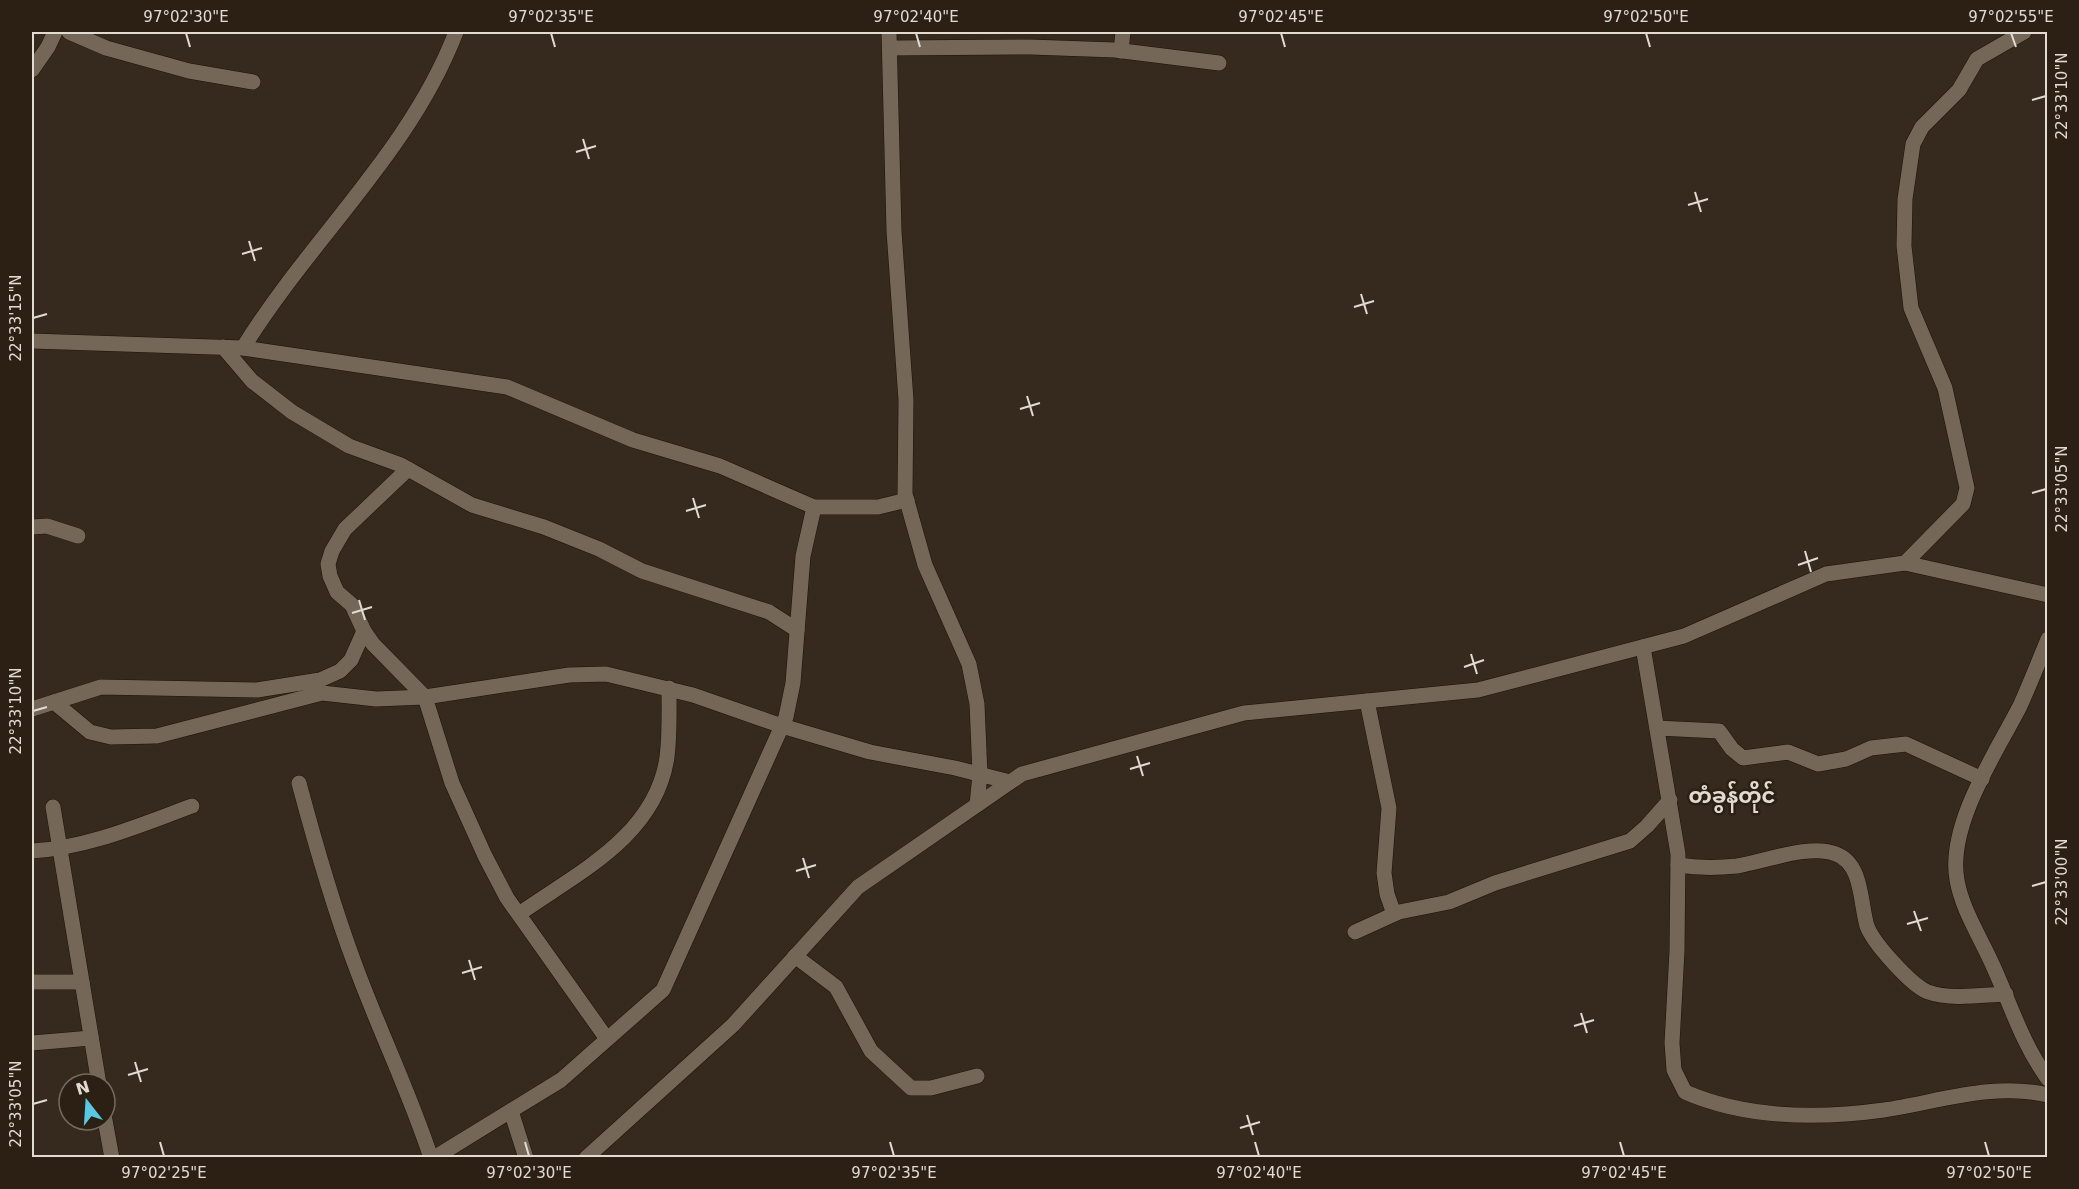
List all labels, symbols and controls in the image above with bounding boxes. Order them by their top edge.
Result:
text: 97°02'30"E [143,8,229,26]
text: 97°02'35"E [508,8,594,26]
text: 97°02'40"E [873,8,959,26]
text: 97°02'45"E [1238,8,1324,26]
text: 97°02'50"E [1603,8,1689,26]
text: 97°02'55"E [1968,8,2054,26]
text: 22°33'10"N [2053,52,2071,140]
text: 22°33'15"N [7,274,25,362]
text: 22°33'05"N [2053,445,2071,533]
text: 22°33'10"N [7,667,25,755]
district label: တံခွန်တိုင် [1689,780,1775,813]
text: 22°33'00"N [2053,838,2071,926]
text: 22°33'05"N [7,1060,25,1148]
north arrow [57,1072,117,1132]
text: N [74,1077,92,1099]
text: 97°02'25"E [121,1164,207,1182]
text: 97°02'30"E [486,1164,572,1182]
text: 97°02'35"E [851,1164,937,1182]
text: 97°02'40"E [1216,1164,1302,1182]
text: 97°02'45"E [1581,1164,1667,1182]
text: 97°02'50"E [1946,1164,2032,1182]

